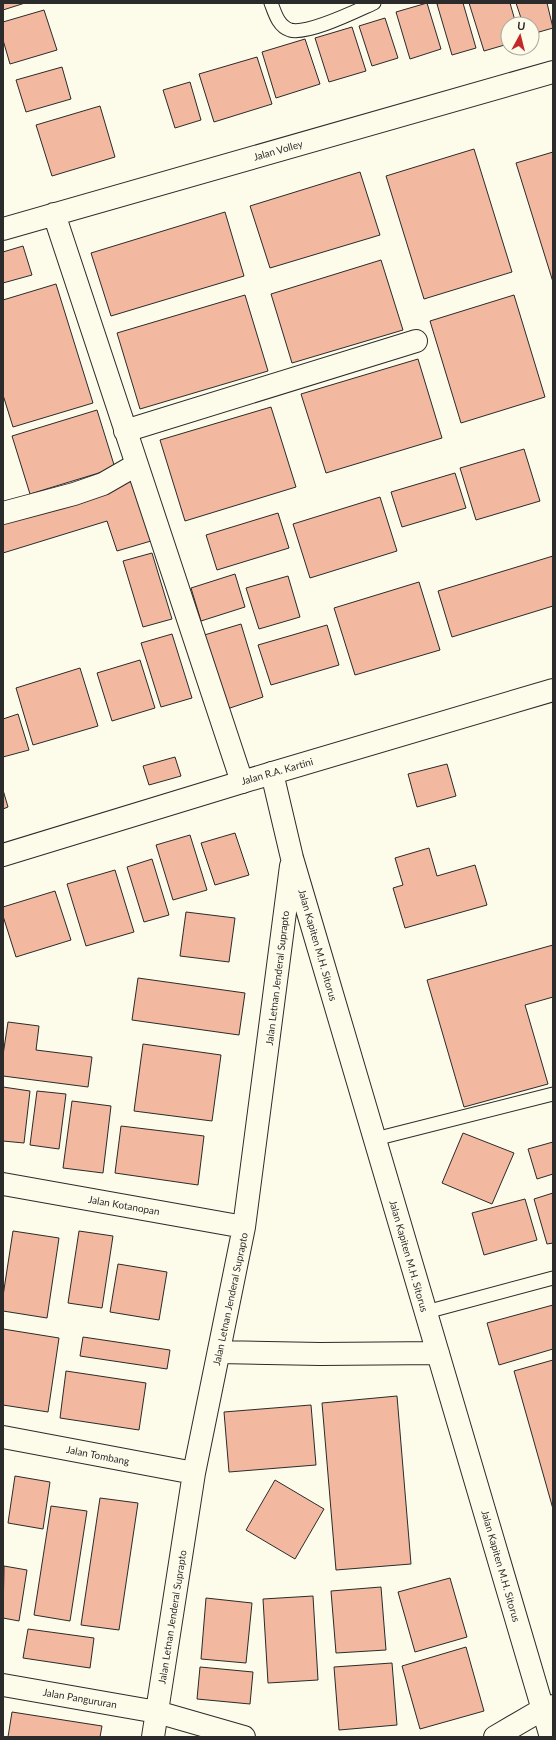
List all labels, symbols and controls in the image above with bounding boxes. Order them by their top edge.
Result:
north arrow [500,16,540,56]
text: U [516,19,526,33]
street label: Jalan Volley [252,137,305,163]
street label: Jalan R.A. Kartini [240,755,314,787]
street label: Jalan Kapiten M.H. Sitorus [296,888,340,1002]
street label: Jalan Letnan Jenderal Suprapto [263,910,291,1046]
street label: Jalan Kotanopan [87,1193,161,1217]
street label: Jalan Kapiten M.H. Sitorus [387,1199,431,1313]
street label: Jalan Letnan Jenderal Suprapto [210,1231,250,1367]
street label: Jalan Tombang [65,1443,131,1467]
street label: Jalan Kapiten M.H. Sitorus [479,1509,523,1623]
street label: Jalan Letnan Jenderal Suprapto [155,1549,189,1685]
street label: Jalan Pangururan [42,1686,118,1710]

